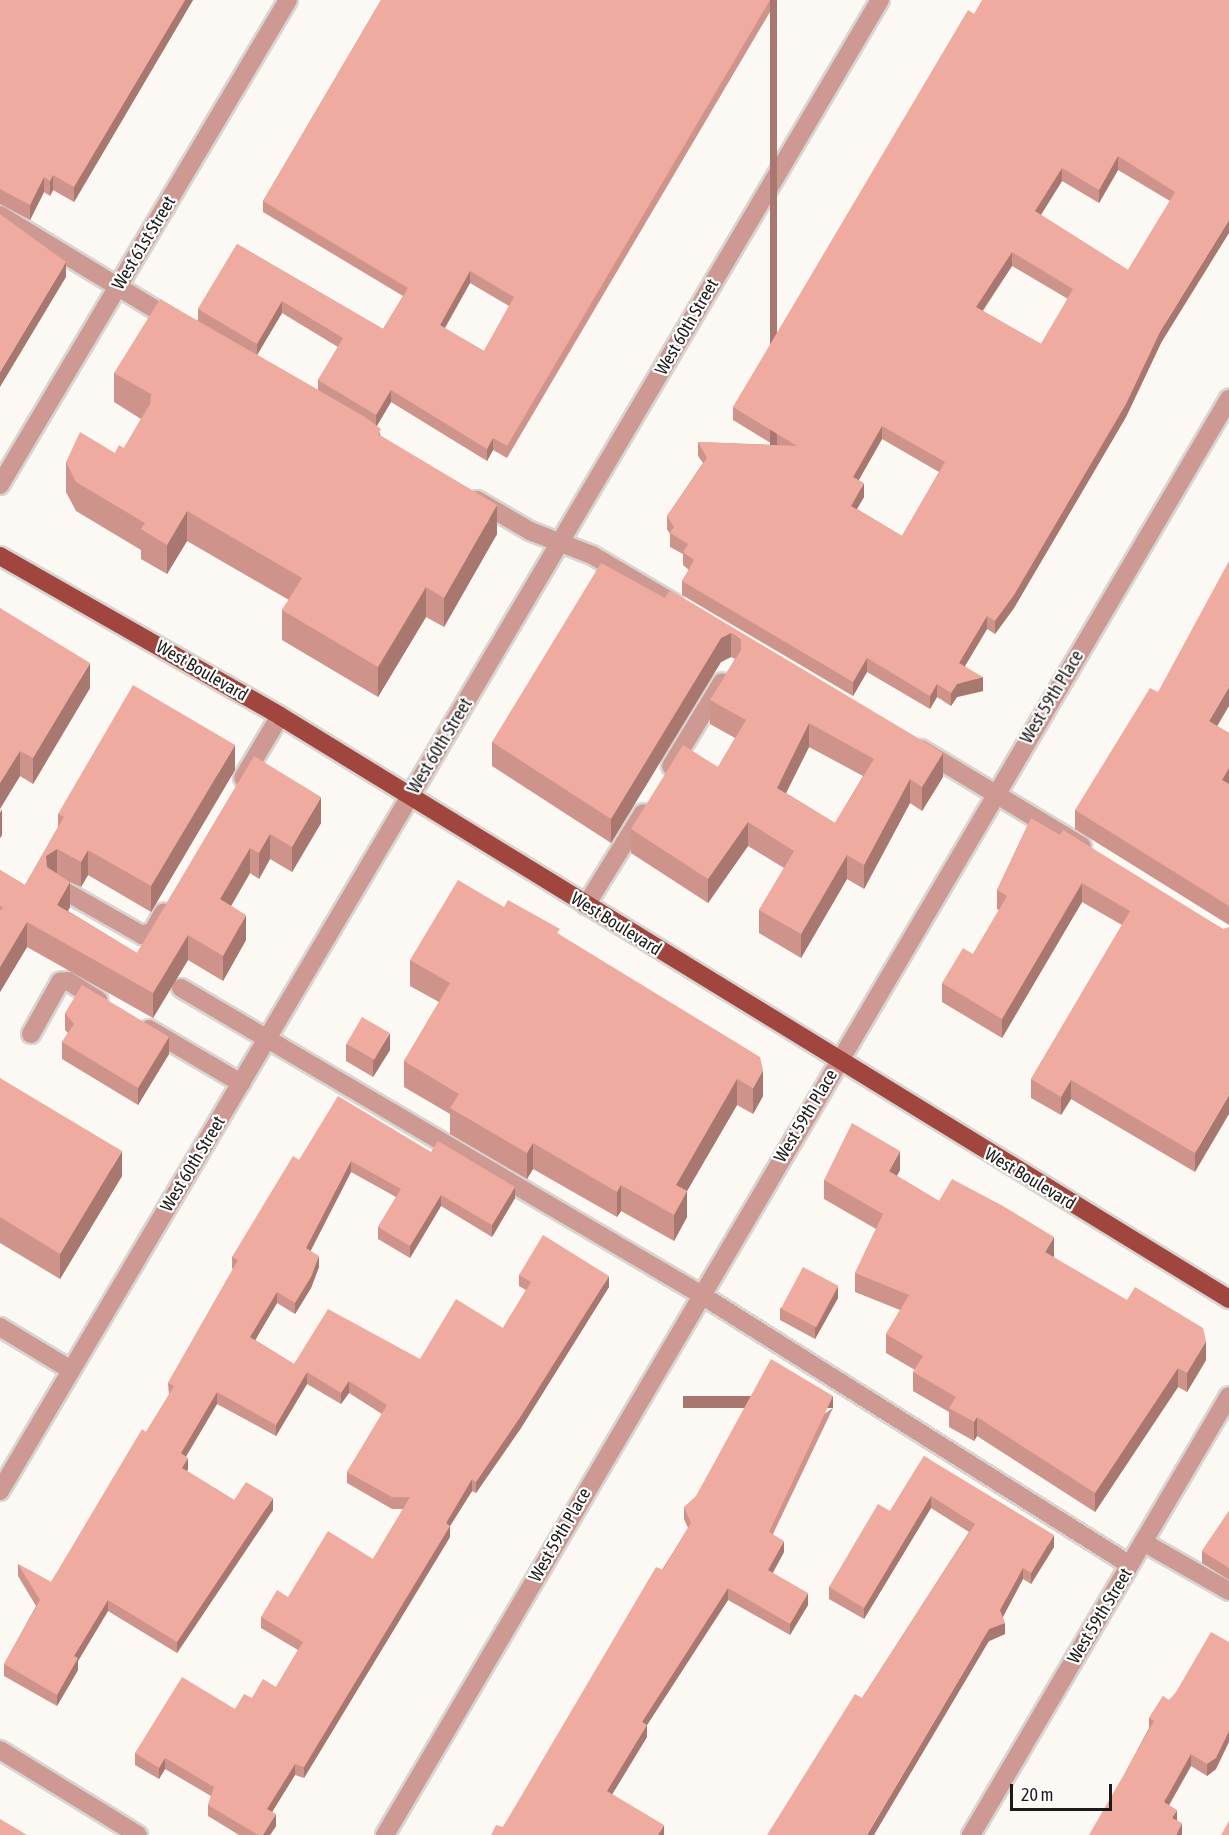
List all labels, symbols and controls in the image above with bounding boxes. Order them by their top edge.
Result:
street label: West 61st Street [108,192,180,294]
street label: West 60th Street [651,275,723,379]
street label: West Boulevard [152,636,252,706]
street label: West 59th Place [1016,647,1088,747]
street label: West 60th Street [403,694,477,798]
street label: West Boulevard [567,888,665,960]
street label: West 59th Place [770,1066,842,1166]
street label: West 60th Street [156,1112,230,1216]
street label: West Boulevard [981,1143,1079,1215]
street label: West 59th Place [524,1484,596,1586]
street label: West 59th Street [1063,1564,1137,1668]
scale bar [1013,1772,1115,1810]
text: 20 m [1021,1784,1053,1805]

